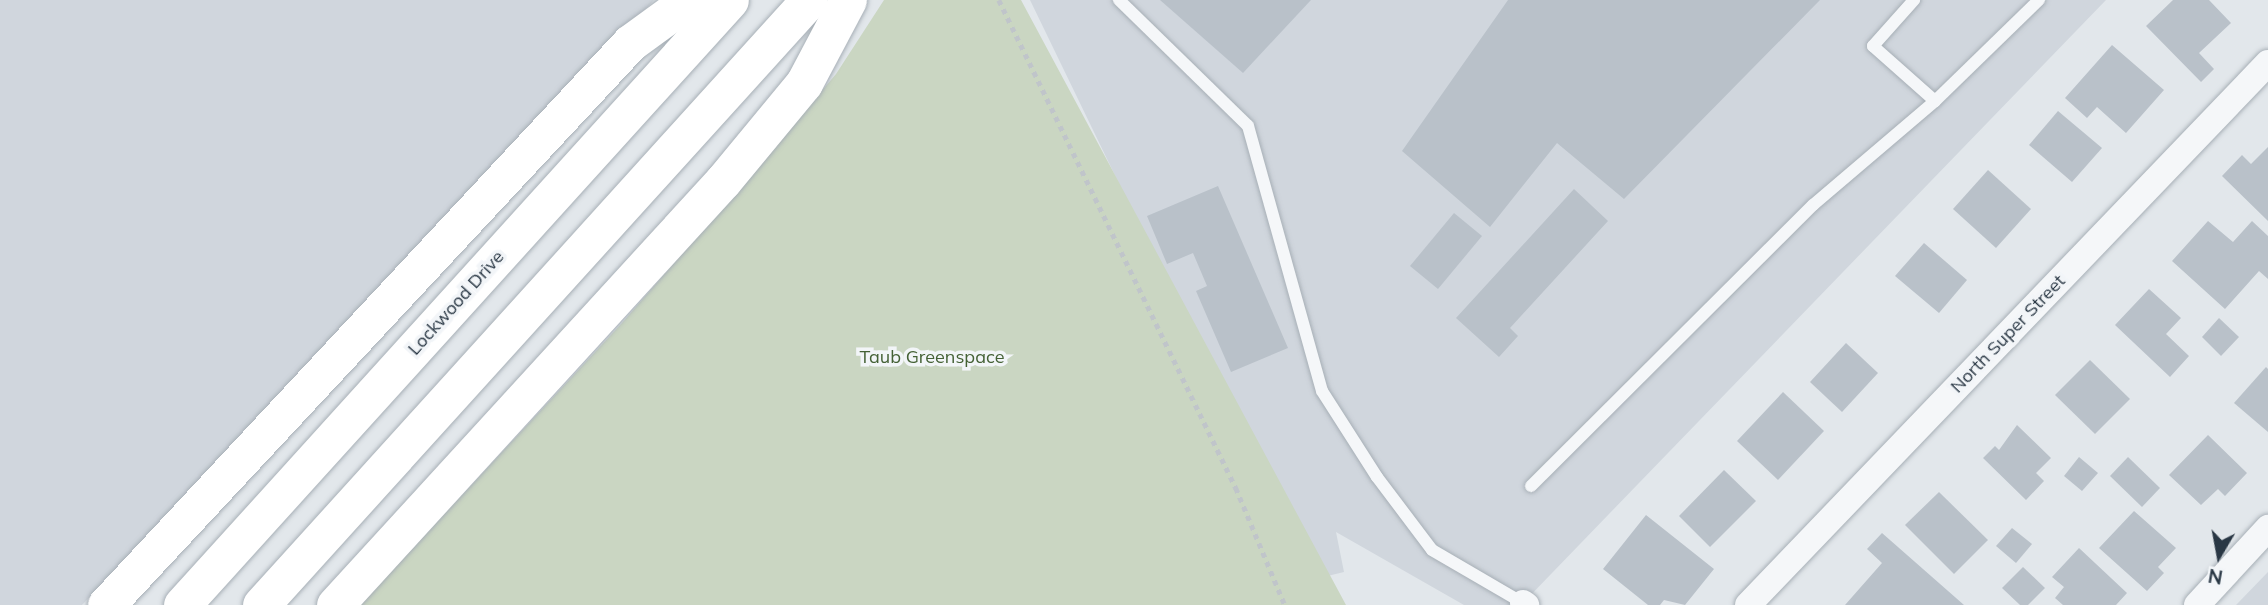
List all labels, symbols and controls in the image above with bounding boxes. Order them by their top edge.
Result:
street label: Lockwood Drive [404,246,508,360]
street label: North Super Street [1946,271,2070,397]
park label: Taub Greenspace [860,346,1004,368]
north arrow [2184,521,2254,591]
text: N [2206,564,2225,590]

